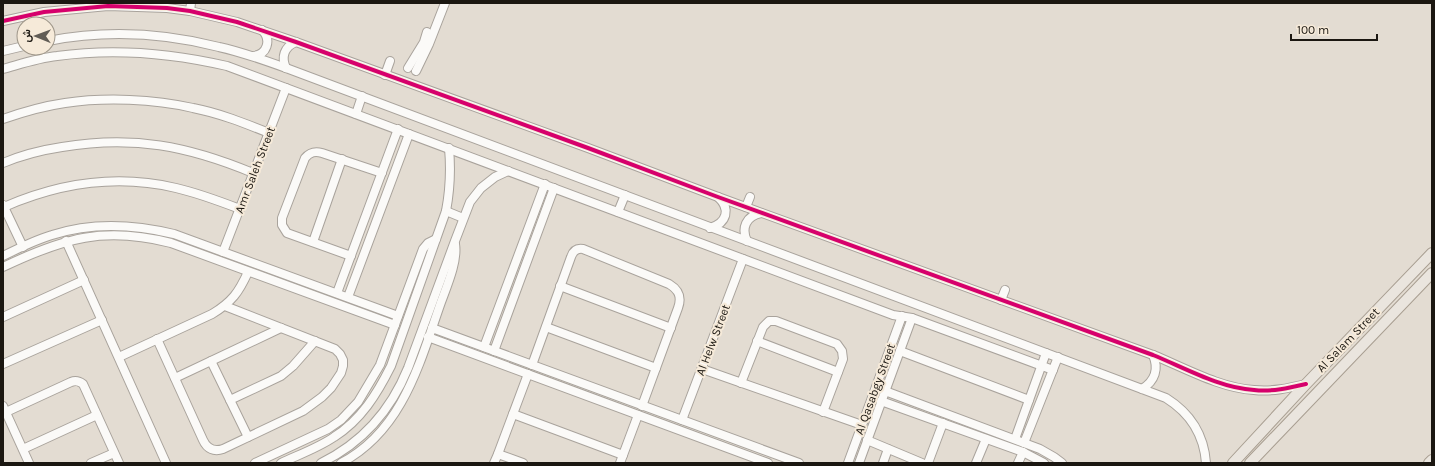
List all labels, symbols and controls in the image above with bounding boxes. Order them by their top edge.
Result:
north arrow [16,16,56,56]
scale bar [1291,16,1377,42]
text: 100 m [1297,23,1329,37]
text: ش [20,29,33,43]
street label: Amr Saleh Street [232,124,278,215]
street label: Al Helw Street [693,302,733,378]
street label: Al Salam Street [1314,305,1383,375]
street label: Al Qasabgy Street [852,341,898,436]

